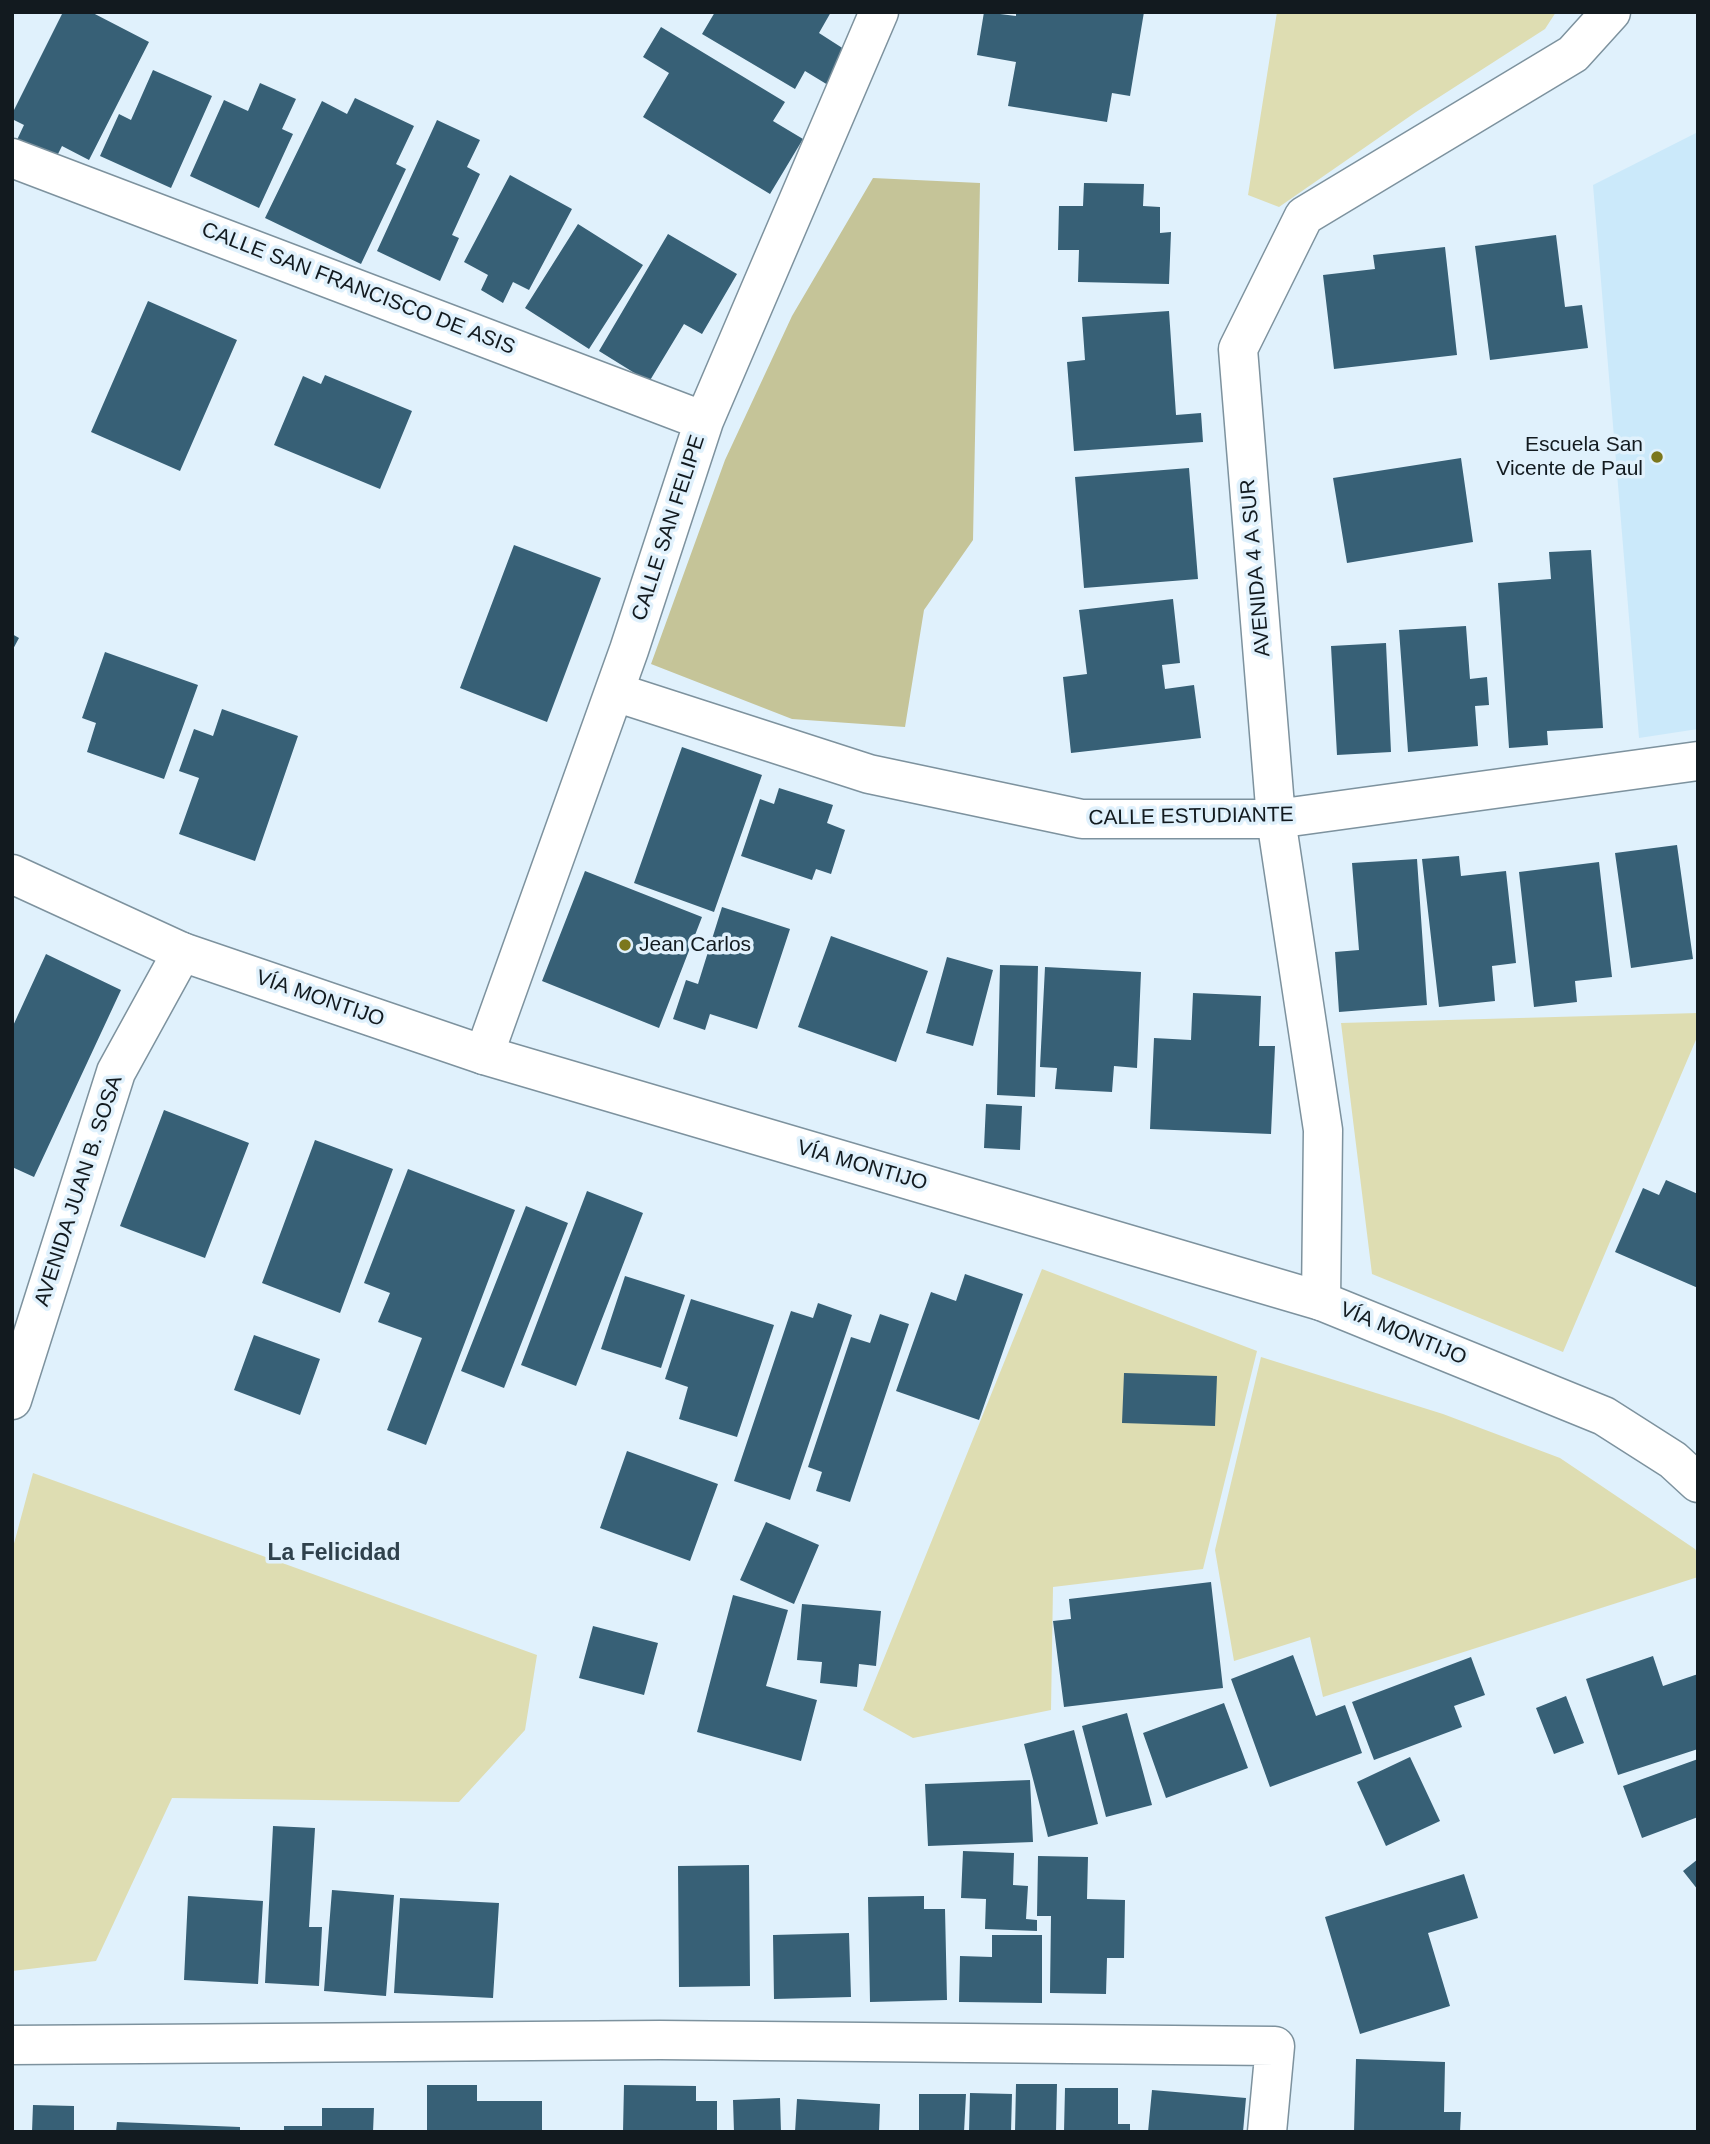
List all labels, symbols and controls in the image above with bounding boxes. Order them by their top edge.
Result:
street label: CALLE SAN FRANCISCO DE ASIS [198,217,518,361]
street label: CALLE SAN FELIPE [627,432,711,624]
place label: Escuela San Vicente de Paul [1496,432,1643,482]
marker: Escuela San Vicente de Paul [1649,449,1665,465]
street label: AVENIDA 4 A SUR [1236,478,1276,658]
street label: CALLE ESTUDIANTE [1088,803,1294,831]
place label: Jean Carlos [639,932,751,958]
marker: Jean Carlos [617,937,633,953]
street label: VÍA MONTIJO [252,965,388,1033]
street label: AVENIDA JUAN B. SOSA [30,1072,128,1310]
street label: VÍA MONTIJO [794,1135,930,1197]
street label: VÍA MONTIJO [1336,1297,1470,1371]
district label: La Felicidad [268,1540,400,1568]

